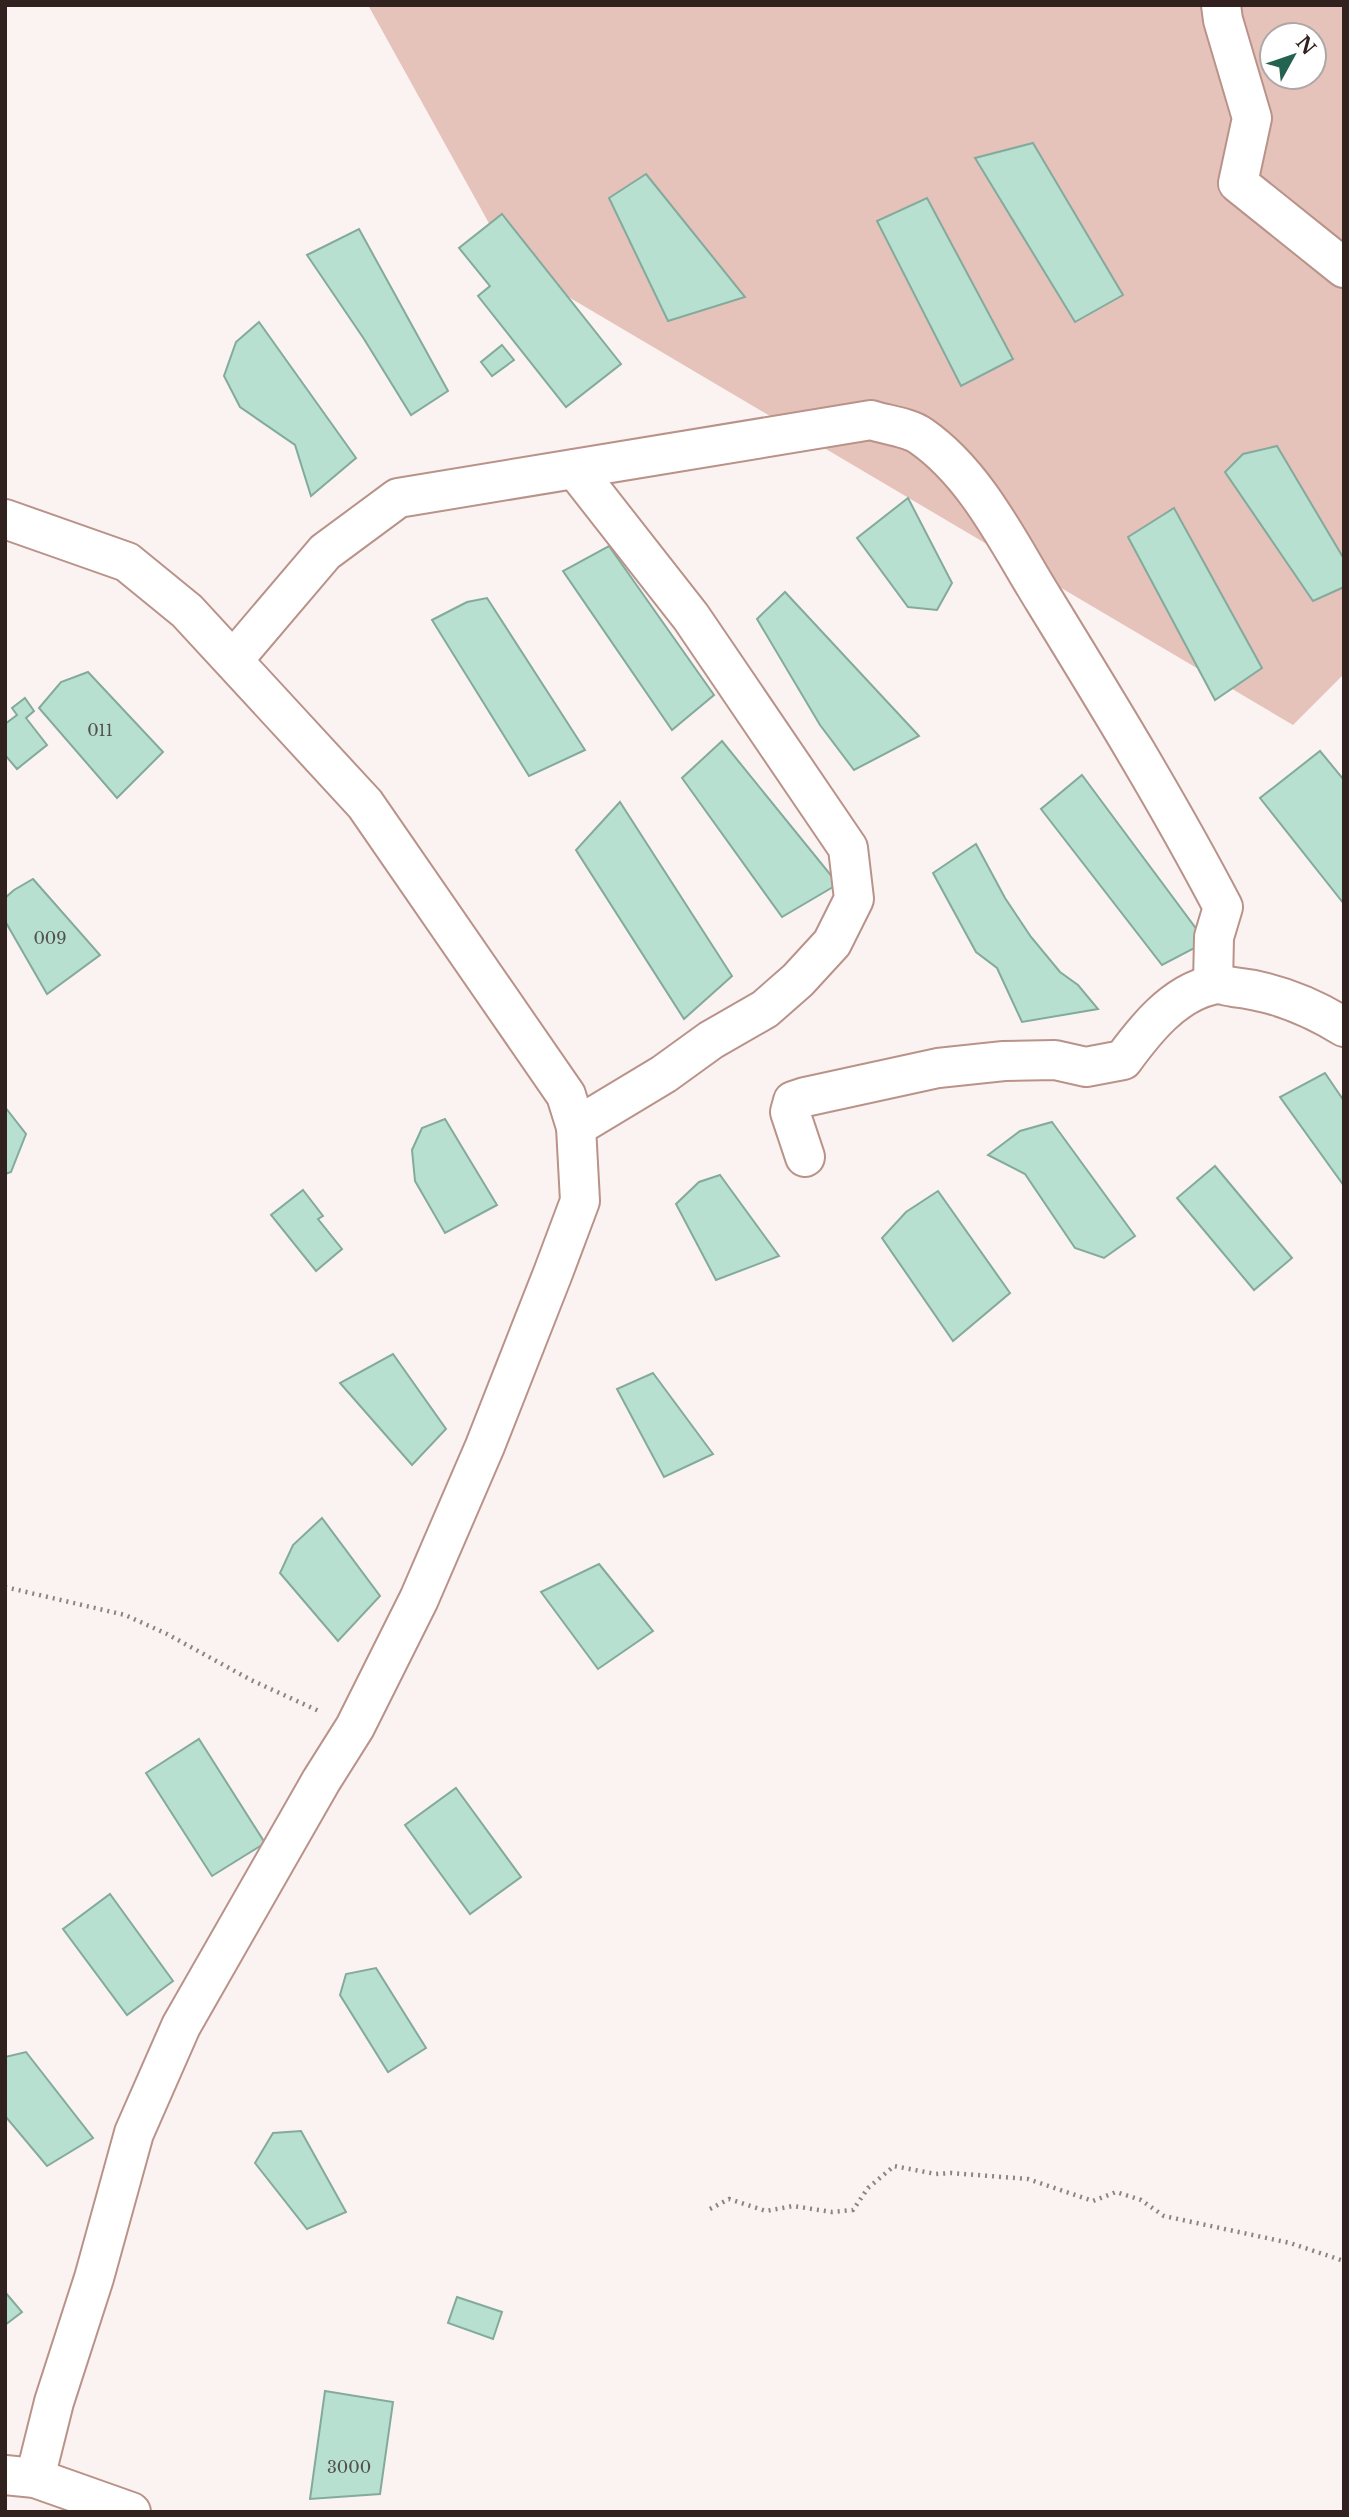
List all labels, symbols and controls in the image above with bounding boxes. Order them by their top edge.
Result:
north arrow [1258,21,1328,91]
text: N [1291,31,1320,60]
house number: 011 [87,720,113,740]
house number: 009 [33,928,67,948]
house number: 3000 [327,2457,371,2477]

